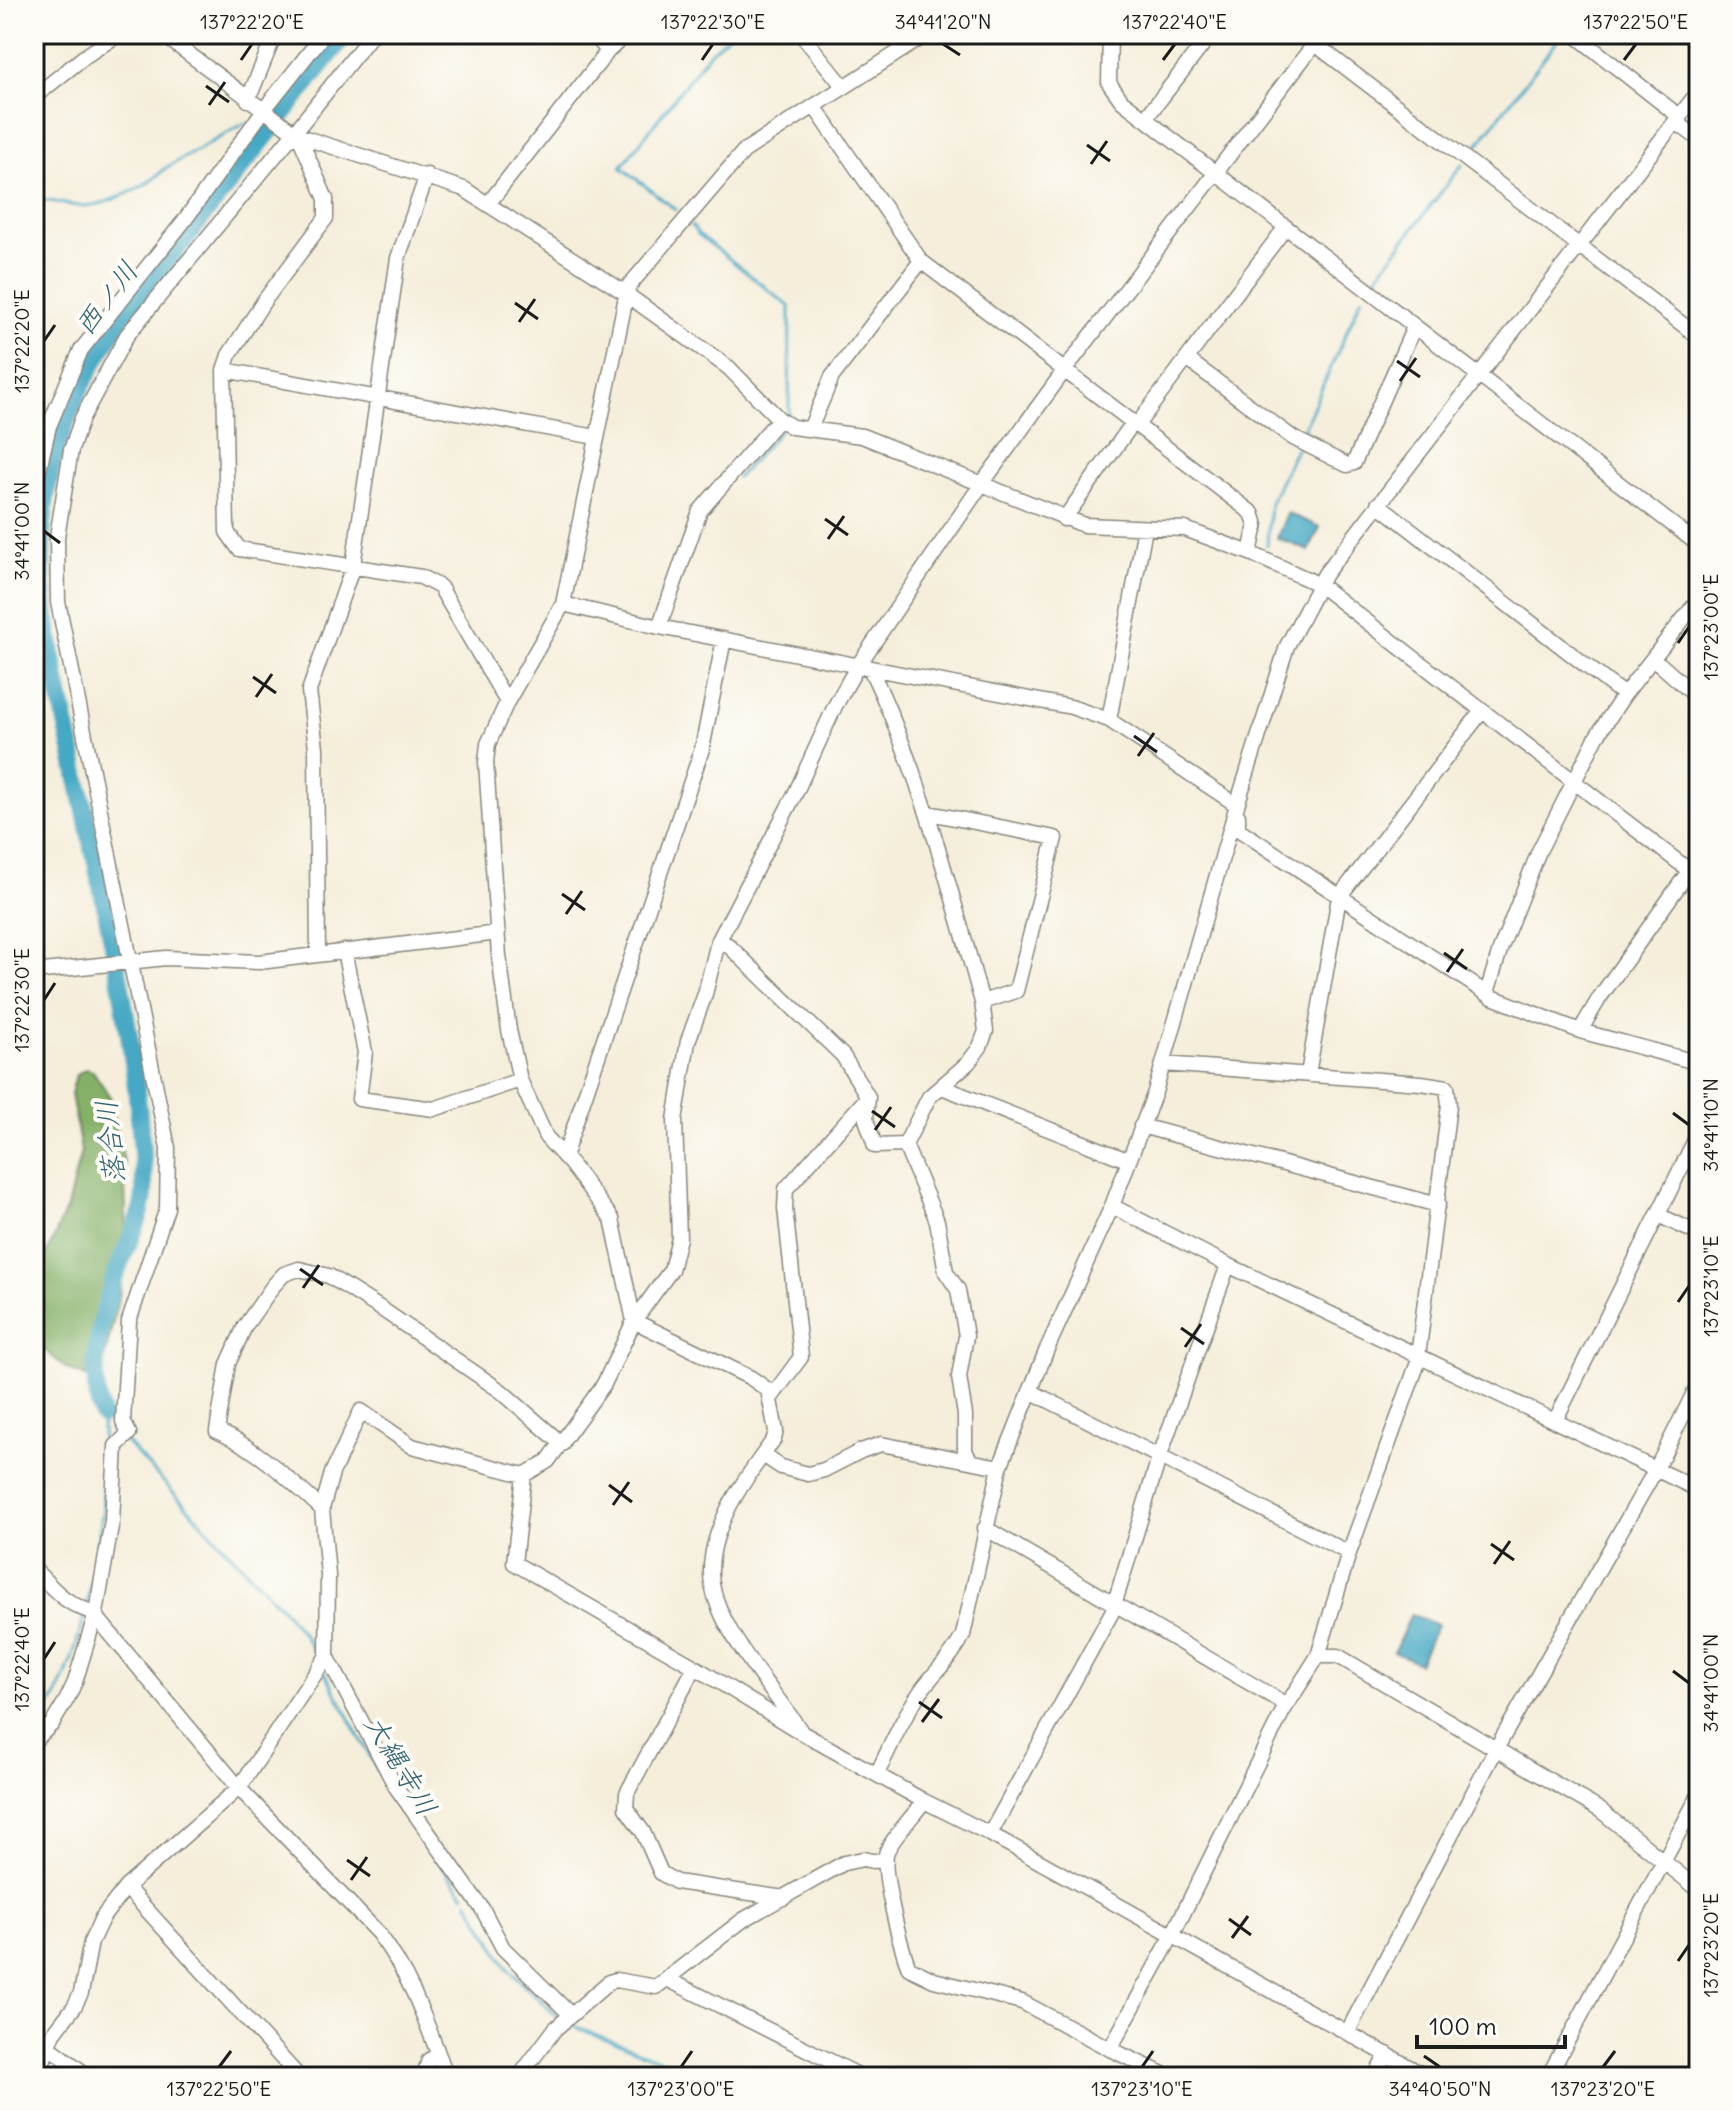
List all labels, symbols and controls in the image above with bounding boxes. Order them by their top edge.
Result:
text: 137°22'20"E [200,9,304,34]
text: 137°22'30"E [661,9,765,34]
text: 34°41'20"N [894,9,992,34]
text: 137°22'40"E [1123,9,1227,34]
text: 137°22'50"E [1584,9,1688,34]
water label: 西ノ川 [66,254,146,342]
text: 137°22'20"E [9,289,34,393]
text: 34°41'00"N [9,481,34,581]
text: 137°23'00"E [1698,574,1723,680]
text: 137°22'30"E [9,948,34,1052]
text: 34°41'10"N [1698,1078,1723,1172]
water label: 落合川 [88,1098,132,1186]
text: 137°23'10"E [1698,1235,1723,1337]
text: 137°22'40"E [9,1607,34,1711]
text: 34°41'00"N [1698,1633,1723,1733]
water label: 大縄寺川 [357,1708,445,1822]
text: 137°23'20"E [1698,1893,1723,1997]
scale bar [1417,1999,1565,2049]
text: 100 m [1429,2011,1497,2041]
text: 137°22'50"E [167,2076,271,2101]
text: 137°23'00"E [628,2076,734,2101]
text: 137°23'10"E [1091,2076,1193,2101]
text: 34°40'50"N [1389,2076,1492,2101]
text: 137°23'20"E [1551,2076,1655,2101]

